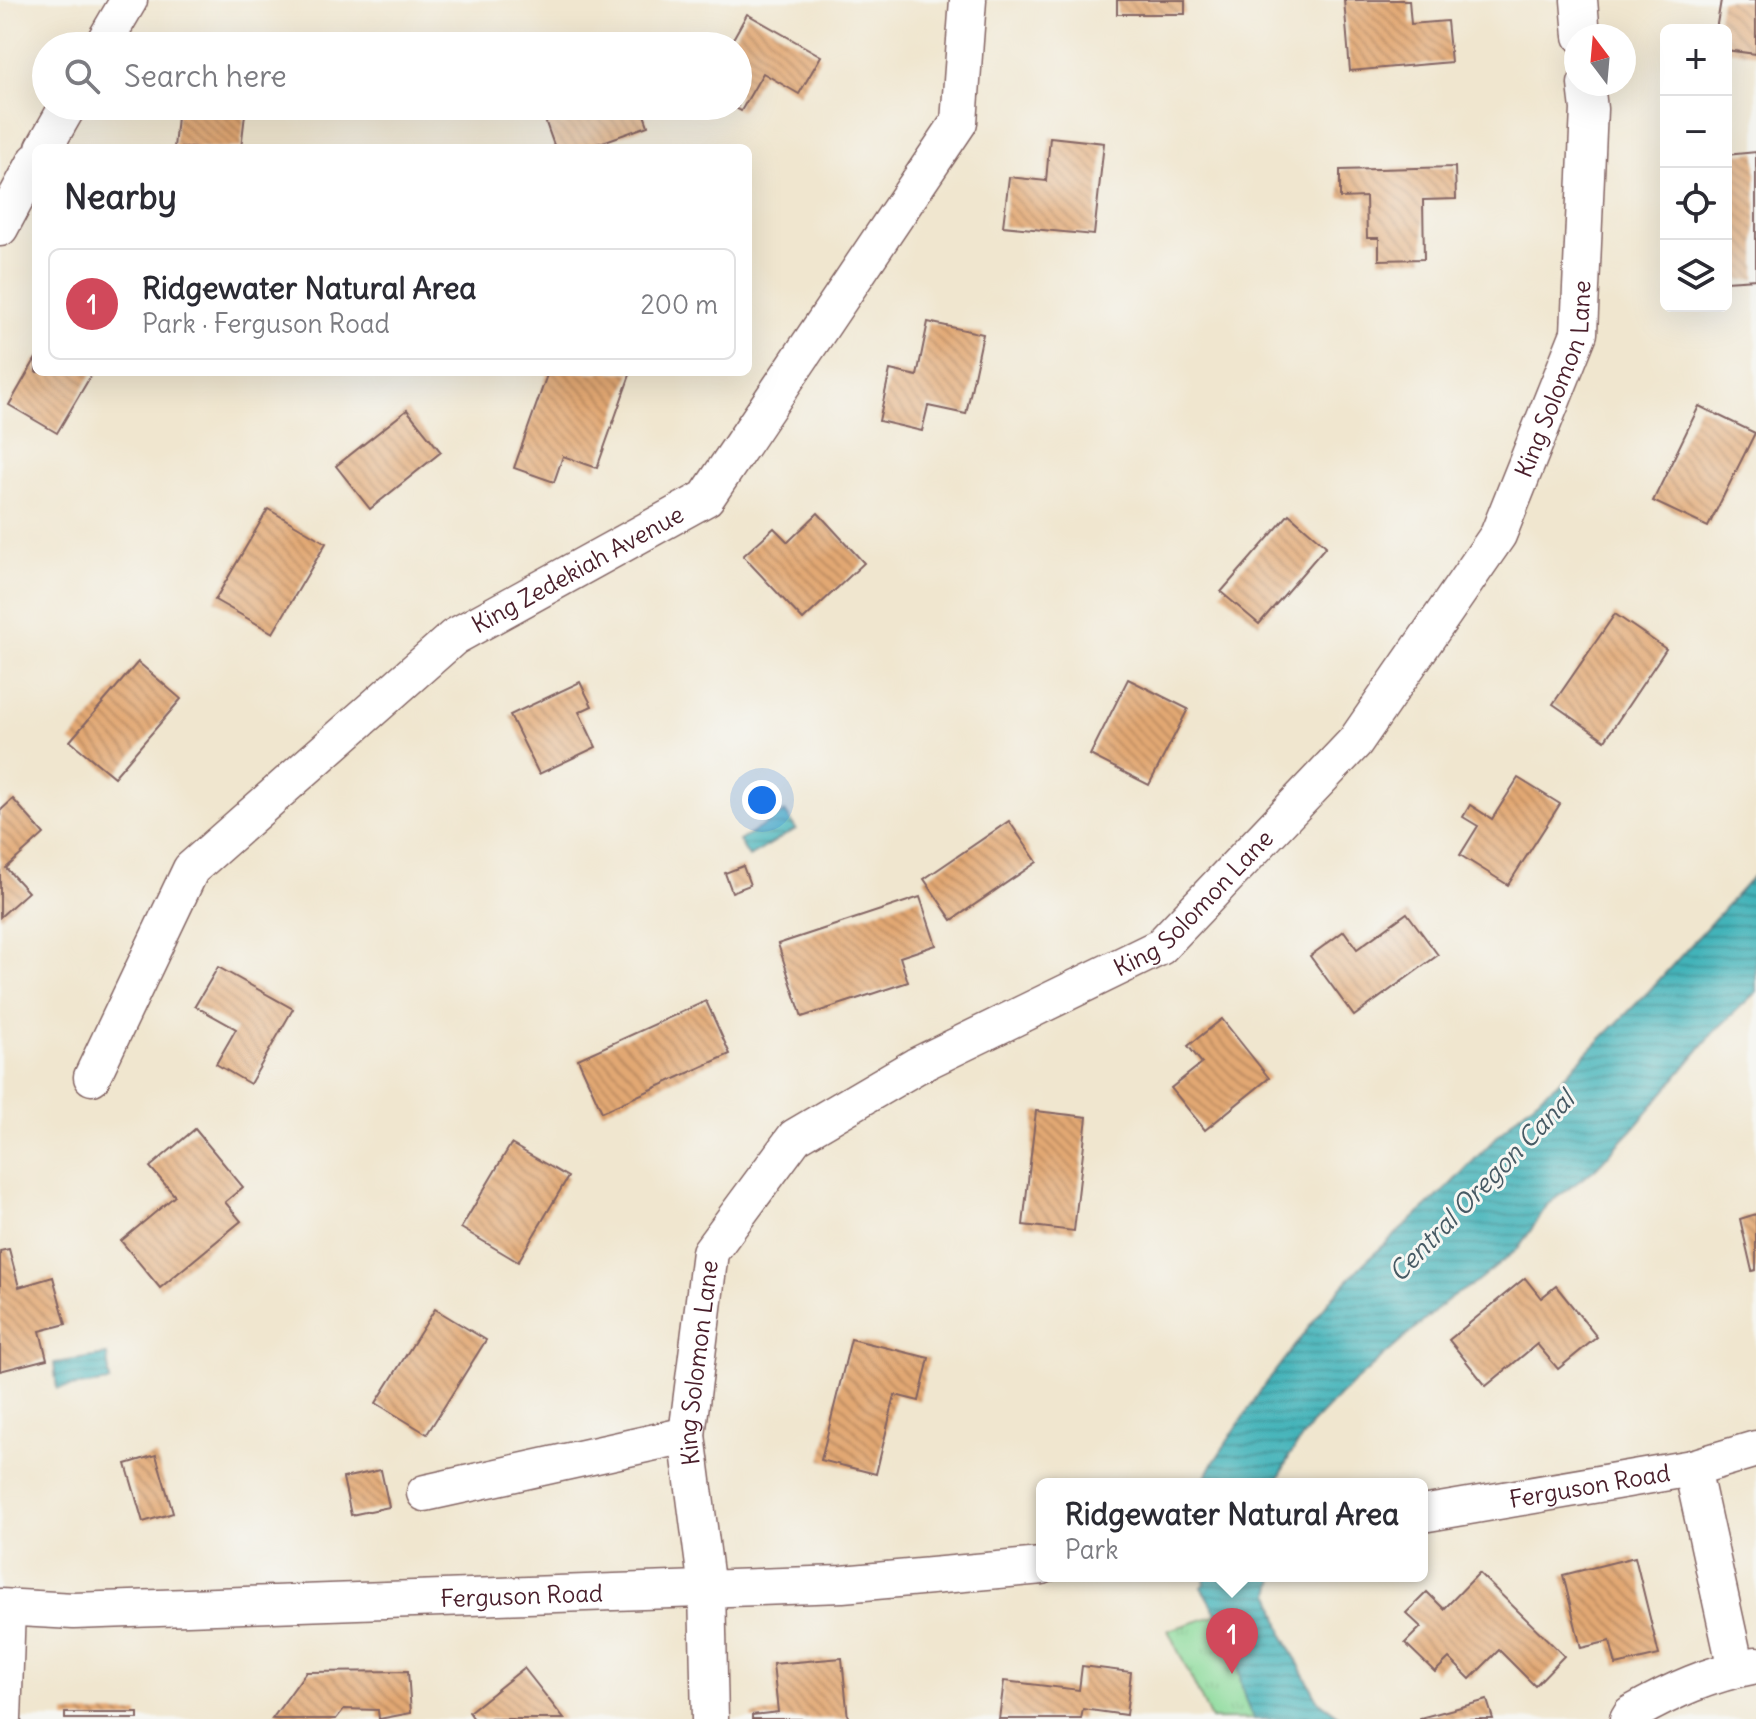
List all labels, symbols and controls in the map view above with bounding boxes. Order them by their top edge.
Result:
north arrow [1564,24,1636,96]
map controls [1660,24,1732,312]
button: + [1660,24,1732,96]
search box [32,32,752,120]
icon: search [60,54,104,98]
text: Search here [124,57,287,95]
button: − [1660,96,1732,168]
button: locate [1660,168,1732,240]
text: Nearby [64,175,177,218]
button: layers [1660,240,1732,312]
text: Ridgewater Natural Area [142,269,476,307]
street label: King Solomon Lane [1508,280,1596,482]
text: 1 [87,288,97,321]
text: 200 m [641,288,718,321]
text: Park · Ferguson Road [142,307,390,340]
street label: King Zedekiah Avenue [466,498,689,639]
your location [742,780,782,820]
street label: King Solomon Lane [1109,823,1279,982]
water label: Central Oregon Canal [1381,1081,1583,1288]
street label: King Solomon Lane [672,1259,724,1467]
street label: Ferguson Road [1507,1457,1672,1514]
popup [1036,1478,1428,1582]
text: Ridgewater Natural Area [1065,1495,1399,1533]
text: Park [1065,1533,1118,1566]
street label: Ferguson Road [440,1577,603,1613]
pin: 1 [1206,1608,1258,1674]

